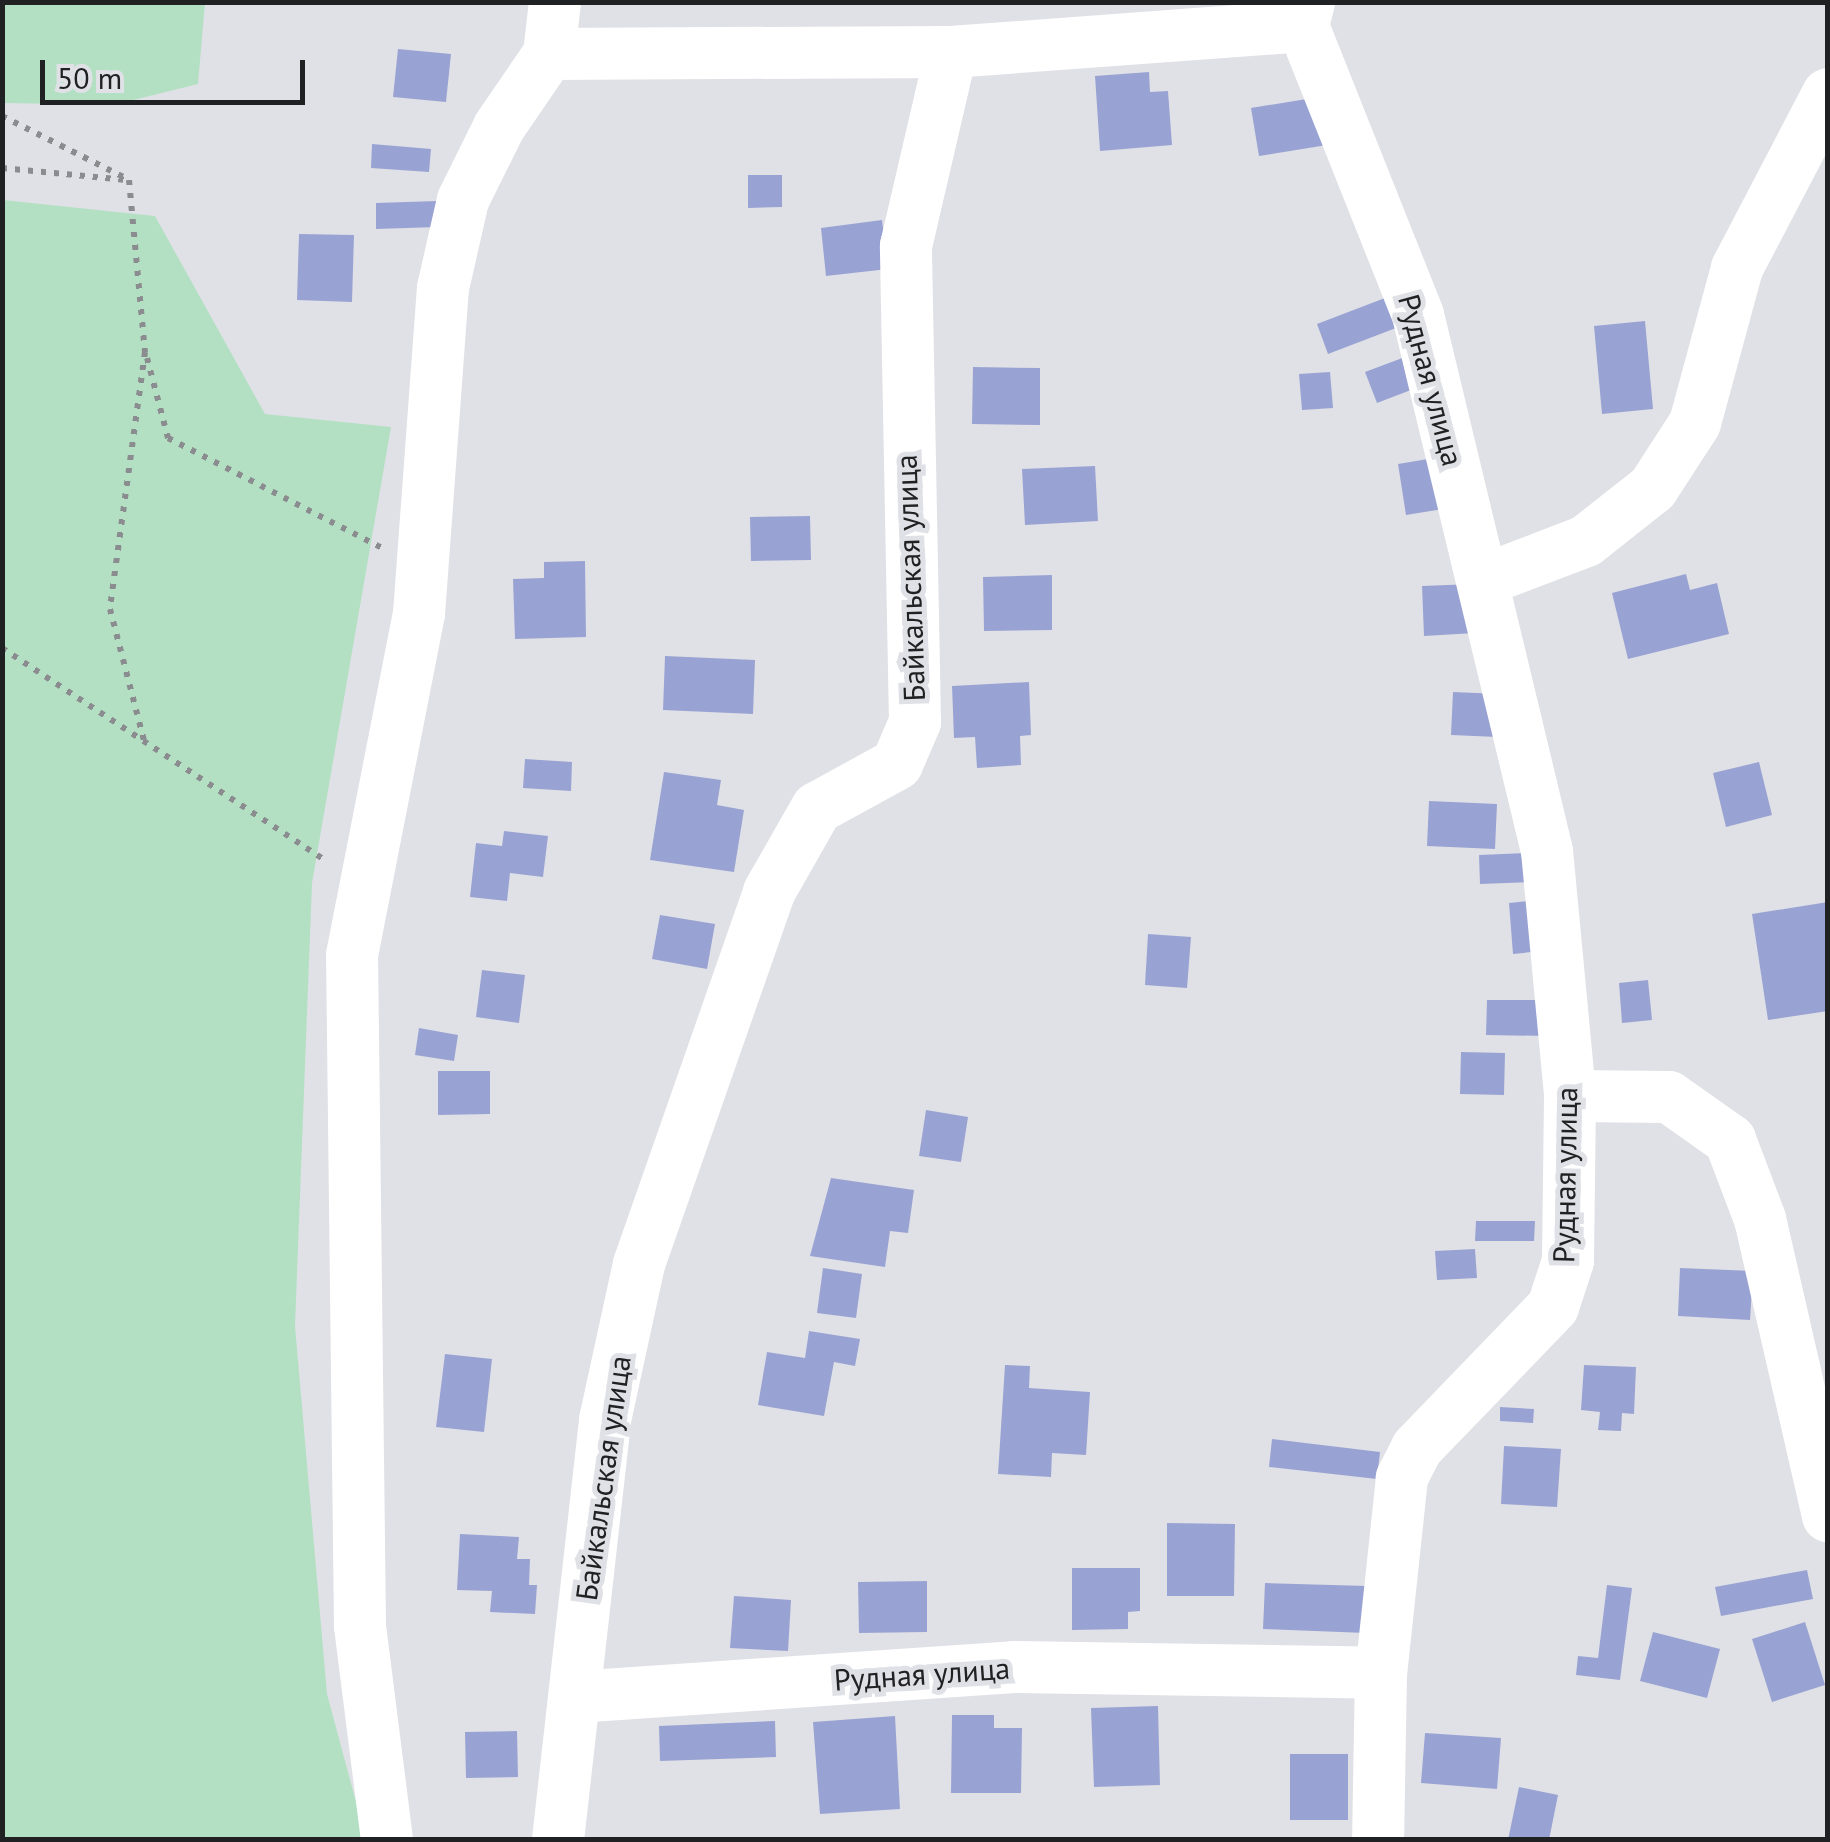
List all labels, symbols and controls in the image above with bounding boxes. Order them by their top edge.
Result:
scale bar [45,40,310,102]
text: 50 m [57,58,122,97]
street label: Рудная улица [1391,290,1471,470]
street label: Байкальская улица [888,454,932,702]
street label: Рудная улица [1545,1087,1585,1263]
street label: Байкальская улица [568,1353,638,1603]
street label: Рудная улица [833,1650,1011,1698]

